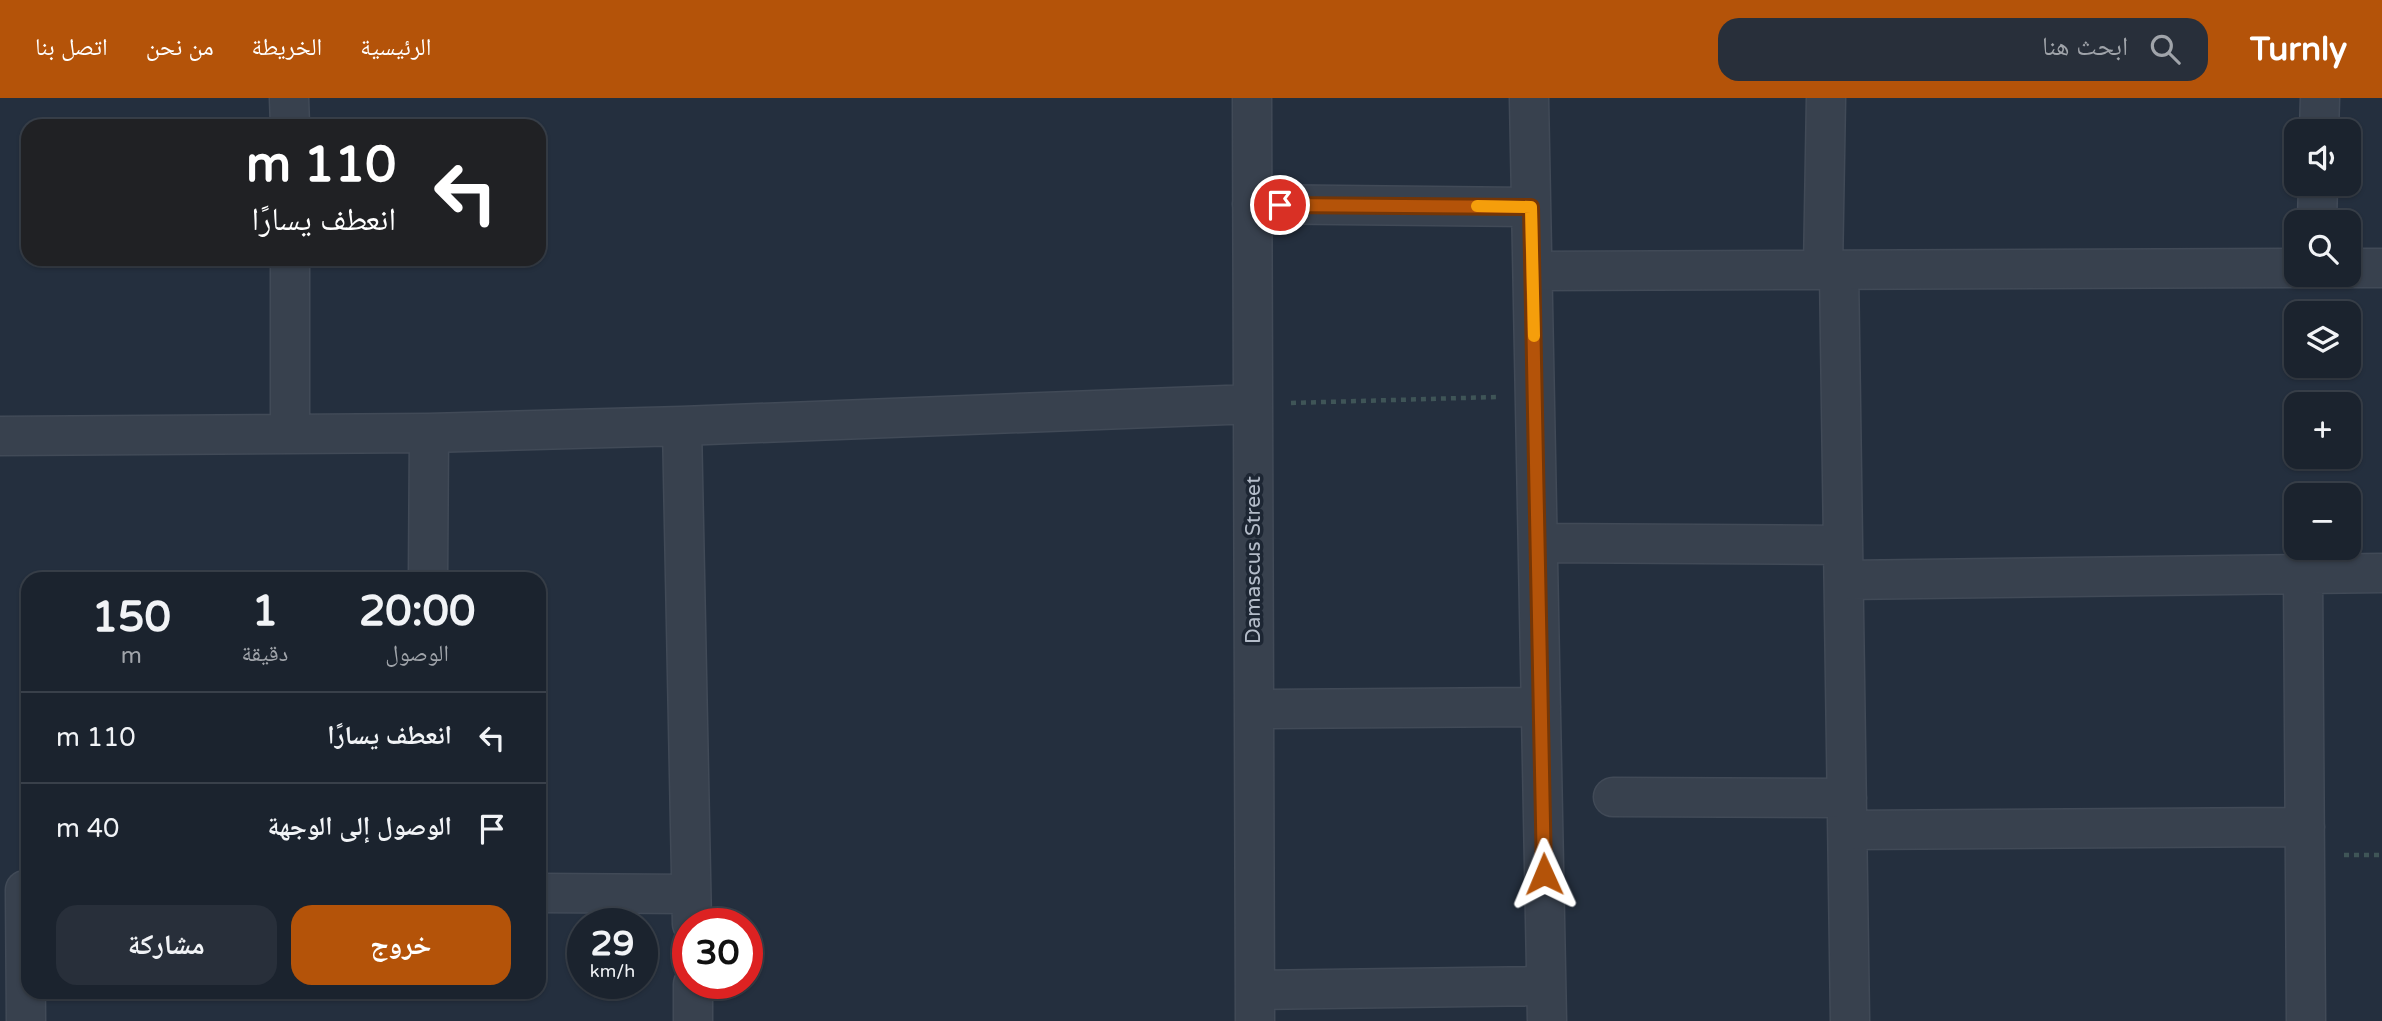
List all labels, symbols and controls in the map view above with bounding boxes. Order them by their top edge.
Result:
search box [1718,18,2208,81]
icon: search [2146,30,2184,68]
text: Turnly [2250,30,2347,69]
text: ابحث هنا [2042,31,2128,62]
text: اتصل بنا [35,33,108,62]
text: من نحن [146,33,214,62]
text: الخريطة [252,33,322,62]
text: الرئيسية [360,33,431,62]
map controls [2284,119,2361,560]
button: sound [2284,119,2361,196]
text: 110 m [246,136,396,195]
icon: left [420,147,511,238]
pin [1250,175,1310,235]
icon: arrive [1261,186,1299,224]
text: انعطف يسارًا [251,201,396,239]
button: search [2284,210,2361,287]
button: layers [2284,301,2361,378]
button: + [2284,392,2361,469]
street label: Damascus Street [1241,476,1266,644]
button: − [2284,483,2361,560]
text: 1 [252,586,278,637]
text: 20:00 [359,586,475,637]
text: 150 [92,592,171,643]
text: دقيقة [241,640,288,668]
text: الوصول [385,640,449,668]
text: m [121,642,142,670]
icon: left [473,719,511,757]
text: انعطف يسارًا [327,720,452,751]
text: 110 m [56,722,136,753]
icon: arrive [473,810,511,848]
text: الوصول إلى الوجهة [268,811,452,842]
text: 40 m [56,813,119,844]
position arrow [1507,837,1581,911]
button: مشاركة [56,905,277,985]
button: خروج [291,905,511,985]
speed limit sign: 30 [672,908,763,999]
text: 29 [591,923,634,965]
text: km/h [590,960,635,982]

